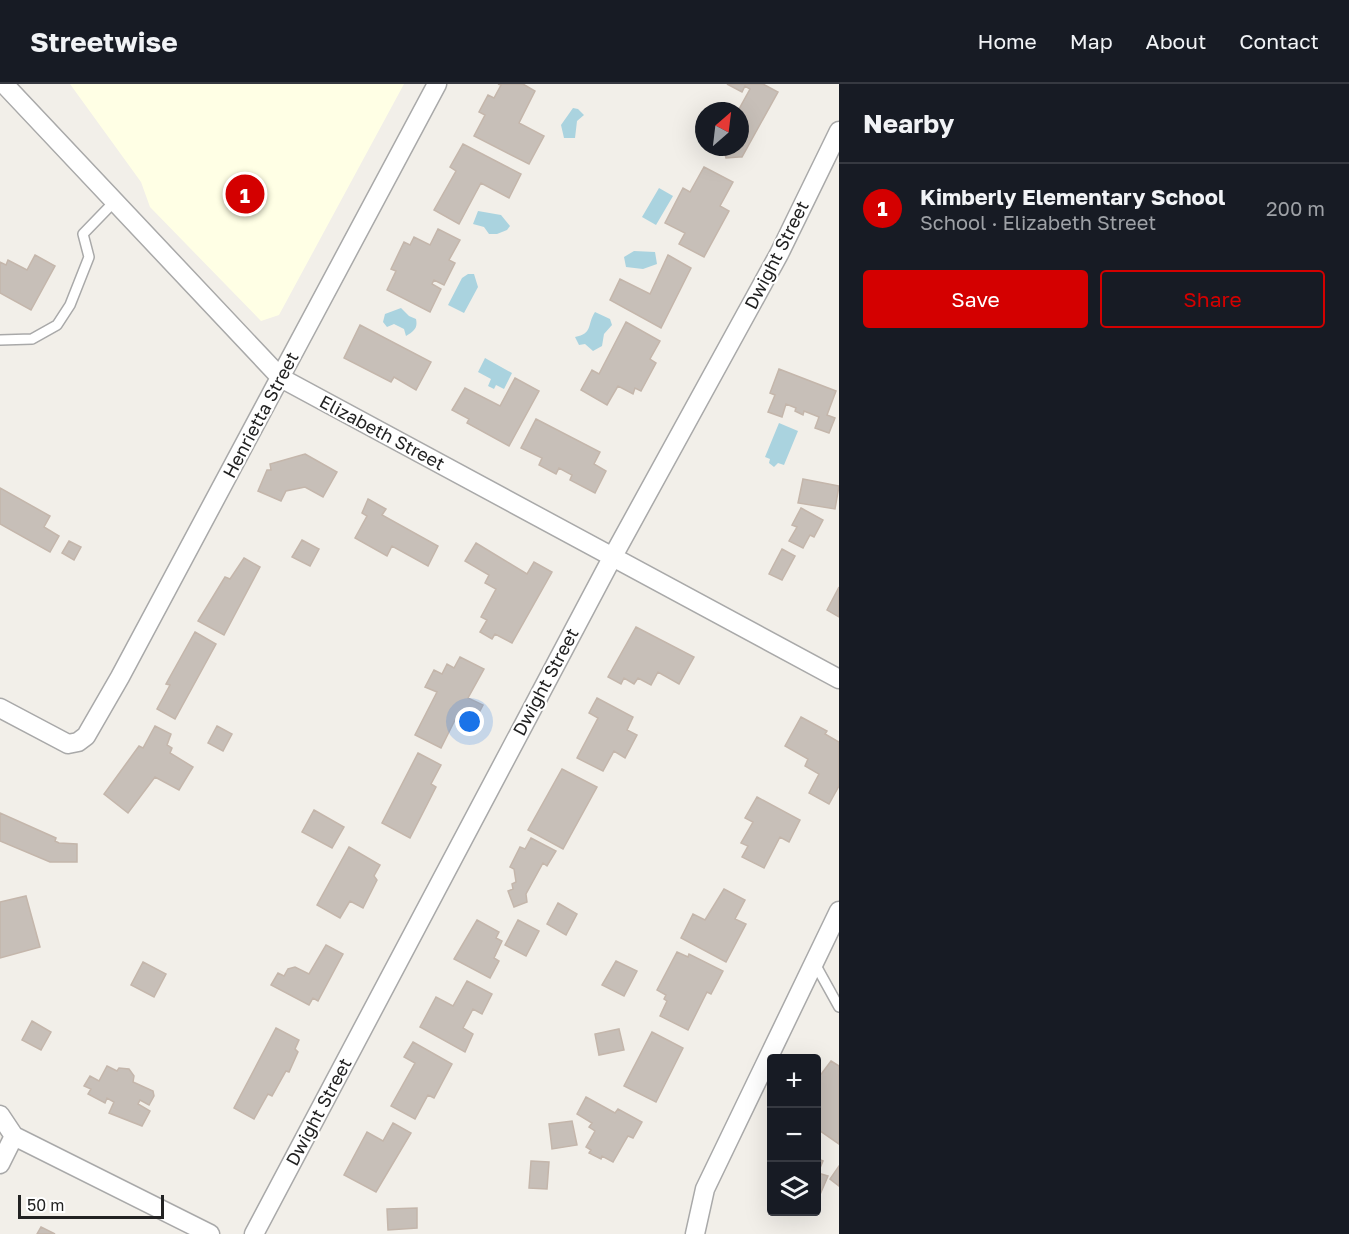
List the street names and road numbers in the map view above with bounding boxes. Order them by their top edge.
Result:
street label: Dwight Street [739,197,813,313]
street label: Henrietta Street [218,348,303,481]
street label: Elizabeth Street [316,390,449,474]
street label: Dwight Street [507,624,583,739]
street label: Dwight Street [280,1054,356,1169]

